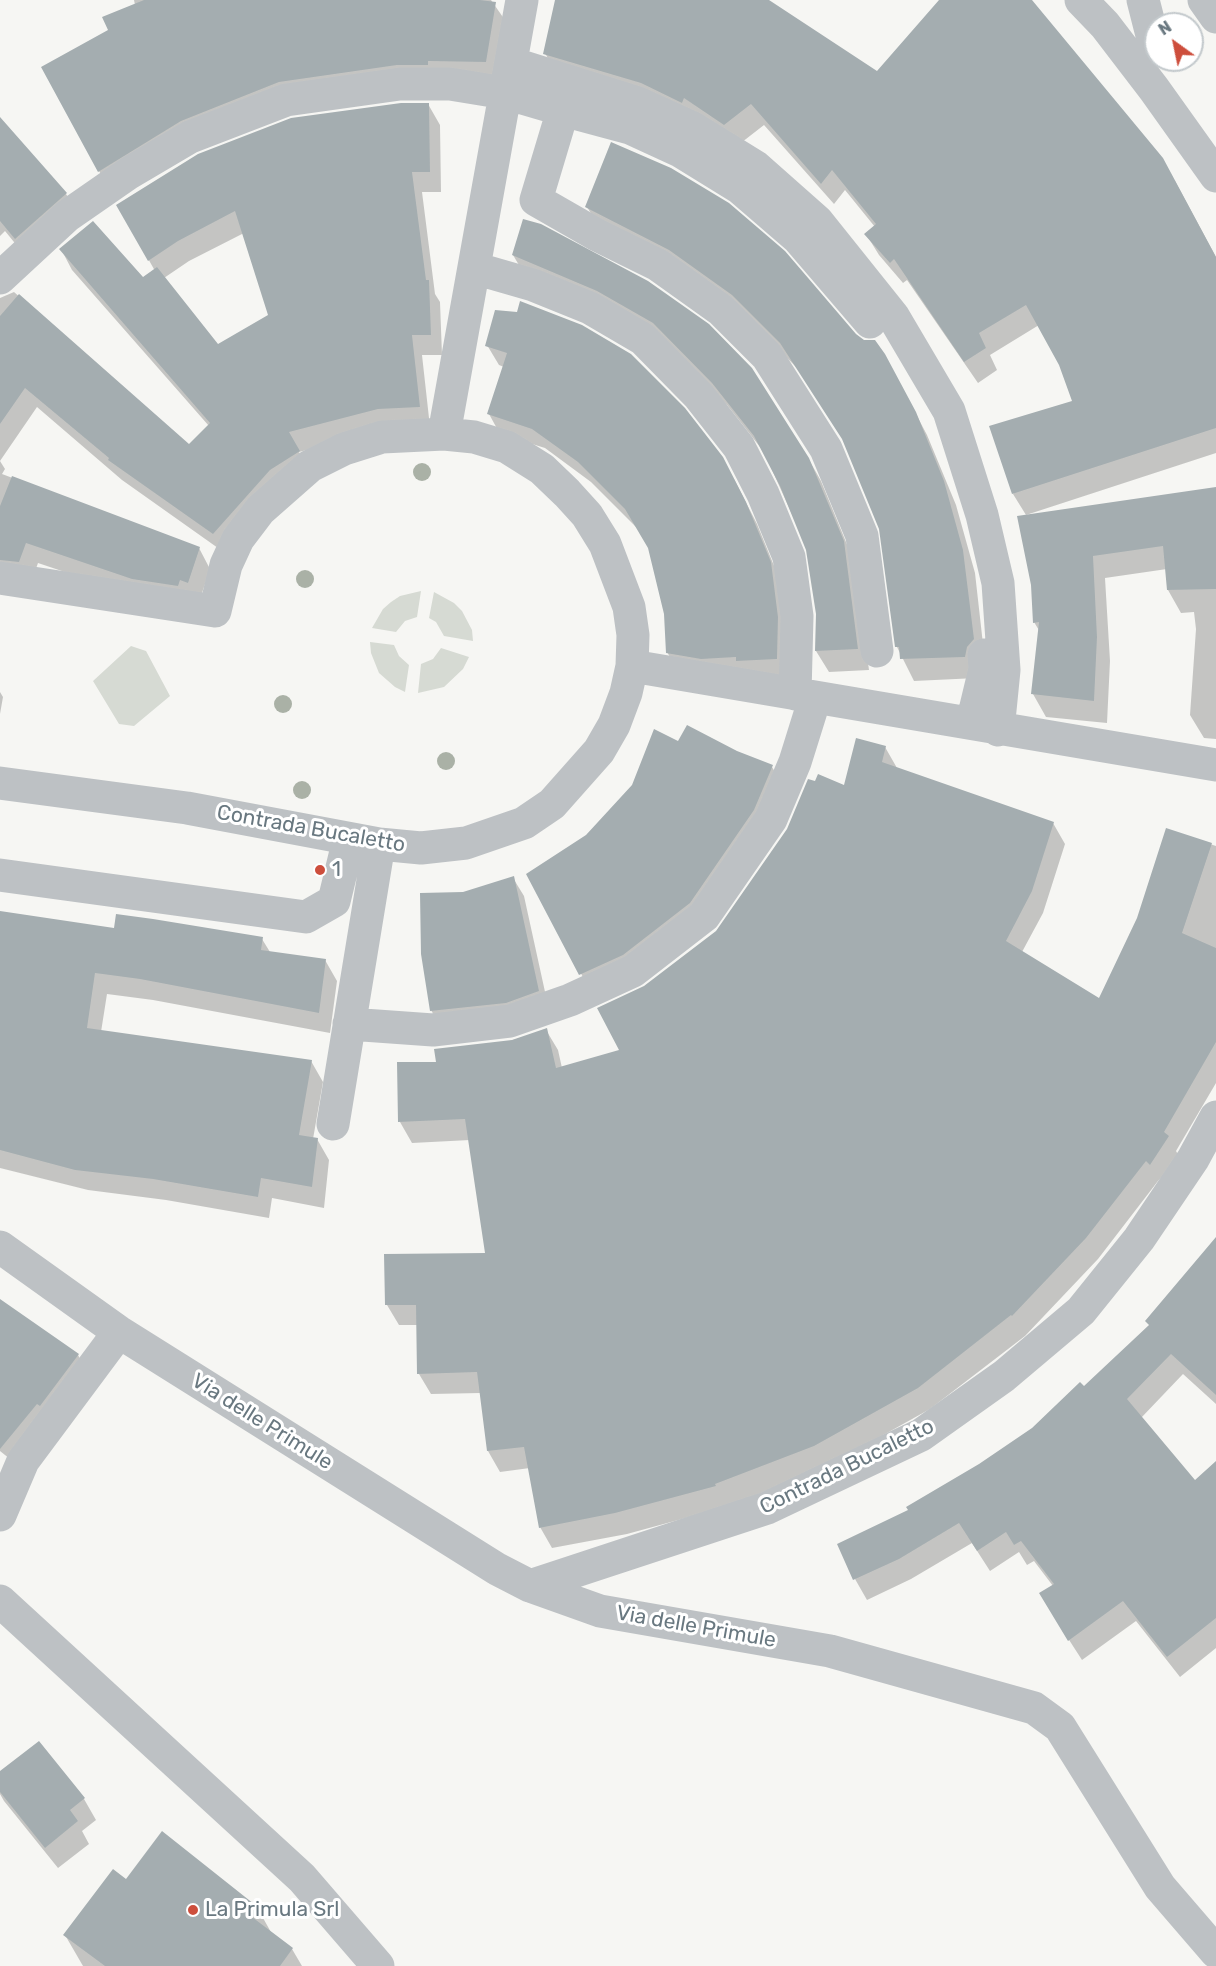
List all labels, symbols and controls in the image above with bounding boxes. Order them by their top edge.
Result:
north arrow [1144,12,1204,72]
text: N [1155,17,1175,39]
street label: Contrada Bucaletto [215,800,407,858]
place label: 1 [332,857,341,883]
marker: 1 [313,863,327,877]
street label: Via delle Primule [187,1368,337,1476]
street label: Contrada Bucaletto [756,1414,938,1520]
street label: Via delle Primule [614,1601,778,1653]
place label: La Primula Srl [205,1897,339,1923]
marker: La Primula Srl [186,1903,200,1917]

